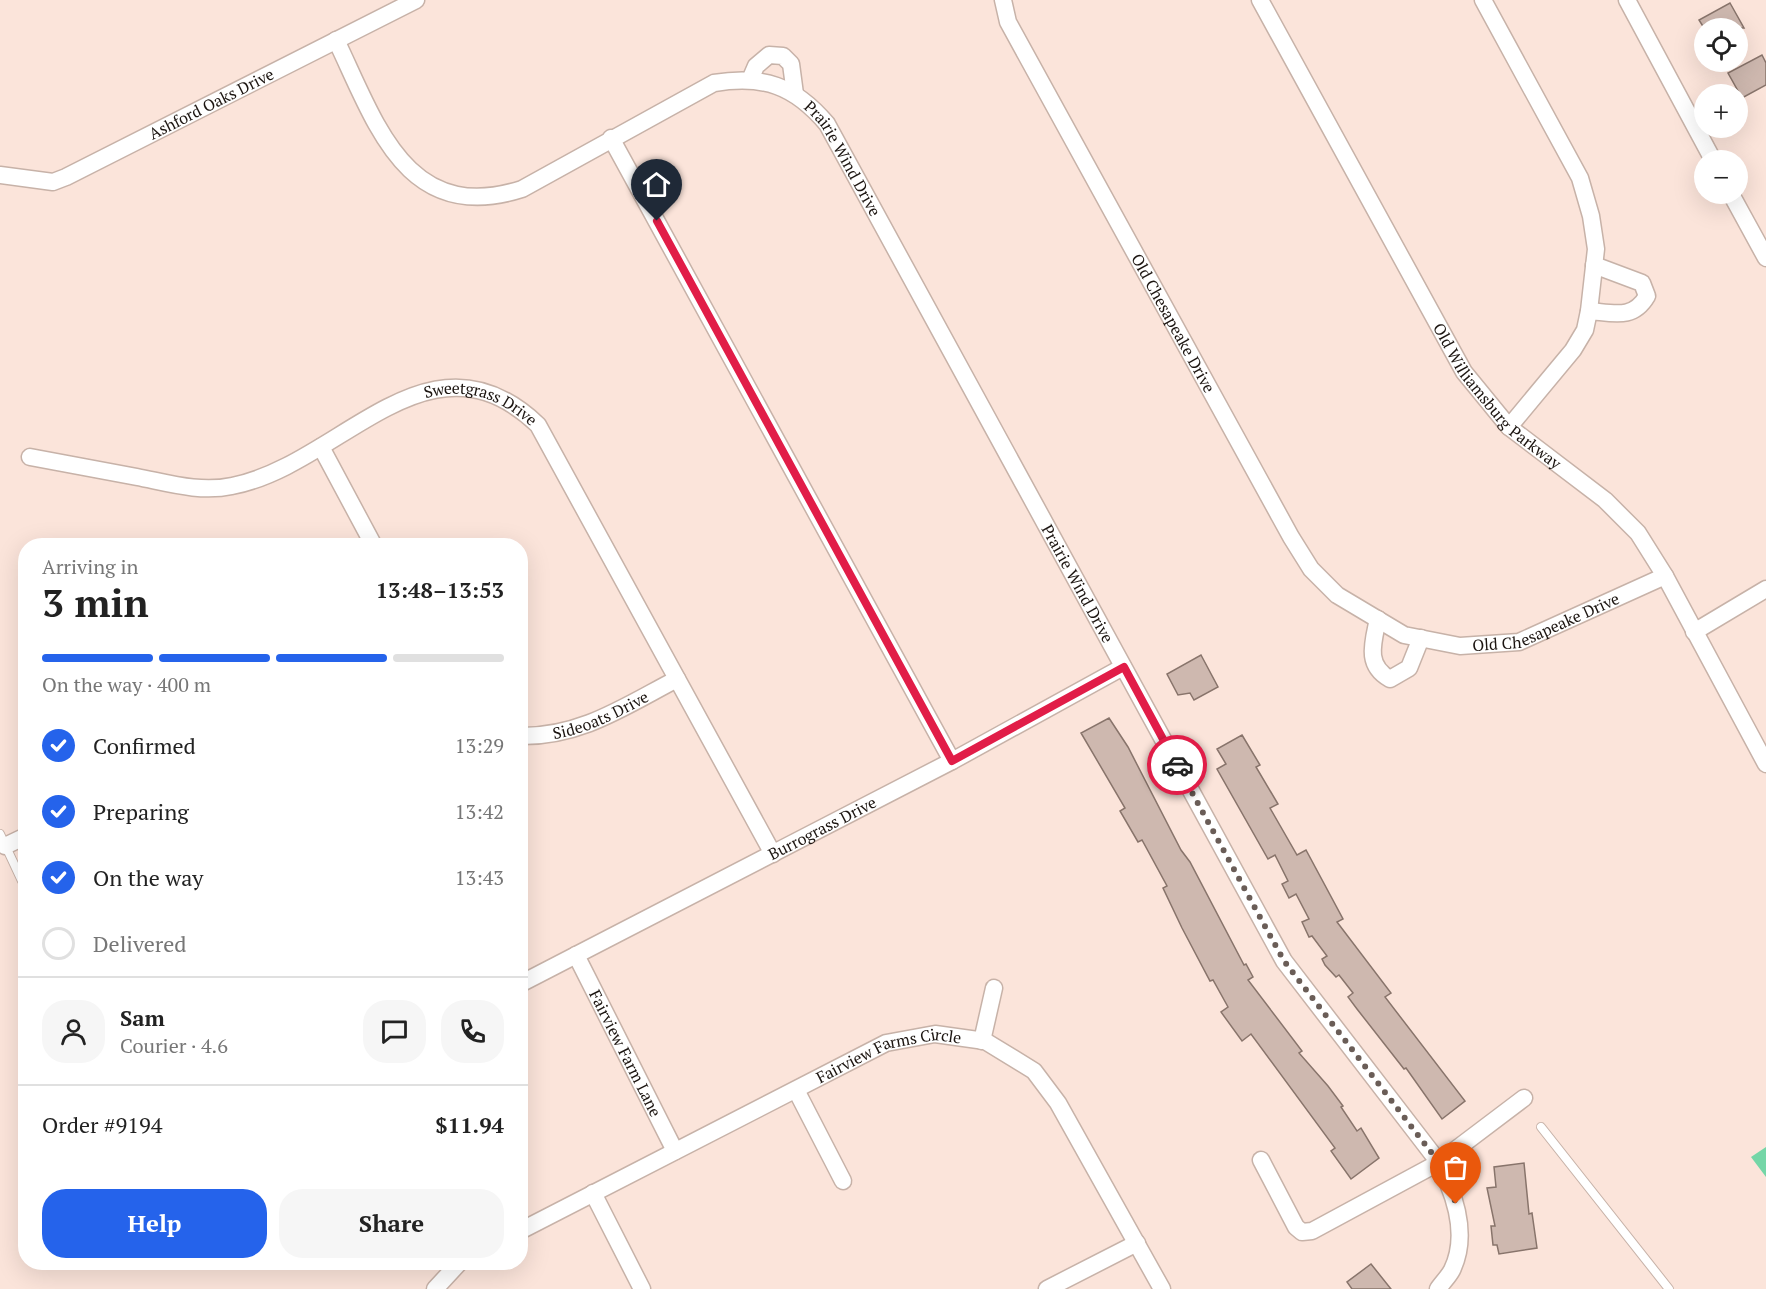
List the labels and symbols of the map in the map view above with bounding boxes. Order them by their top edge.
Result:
street label: Ashford Oaks Drive [145,63,277,144]
street label: Prairie Wind Drive [800,95,886,220]
pin [631,159,682,221]
street label: Old Chesapeake Drive [1126,249,1221,397]
street label: Old Williamsburg Parkway [1428,319,1567,474]
street label: Sweetgrass Drive [421,377,542,430]
street label: Prairie Wind Drive [1037,520,1119,647]
street label: Old Chesapeake Drive [1472,587,1623,656]
street label: Sideoats Drive [551,685,652,744]
courier [1147,735,1207,795]
street label: Burrograss Drive [764,791,880,865]
street label: Fairview Farm Lane [584,986,667,1121]
street label: Fairview Farms Circle [812,1023,963,1088]
pin [1430,1142,1481,1204]

